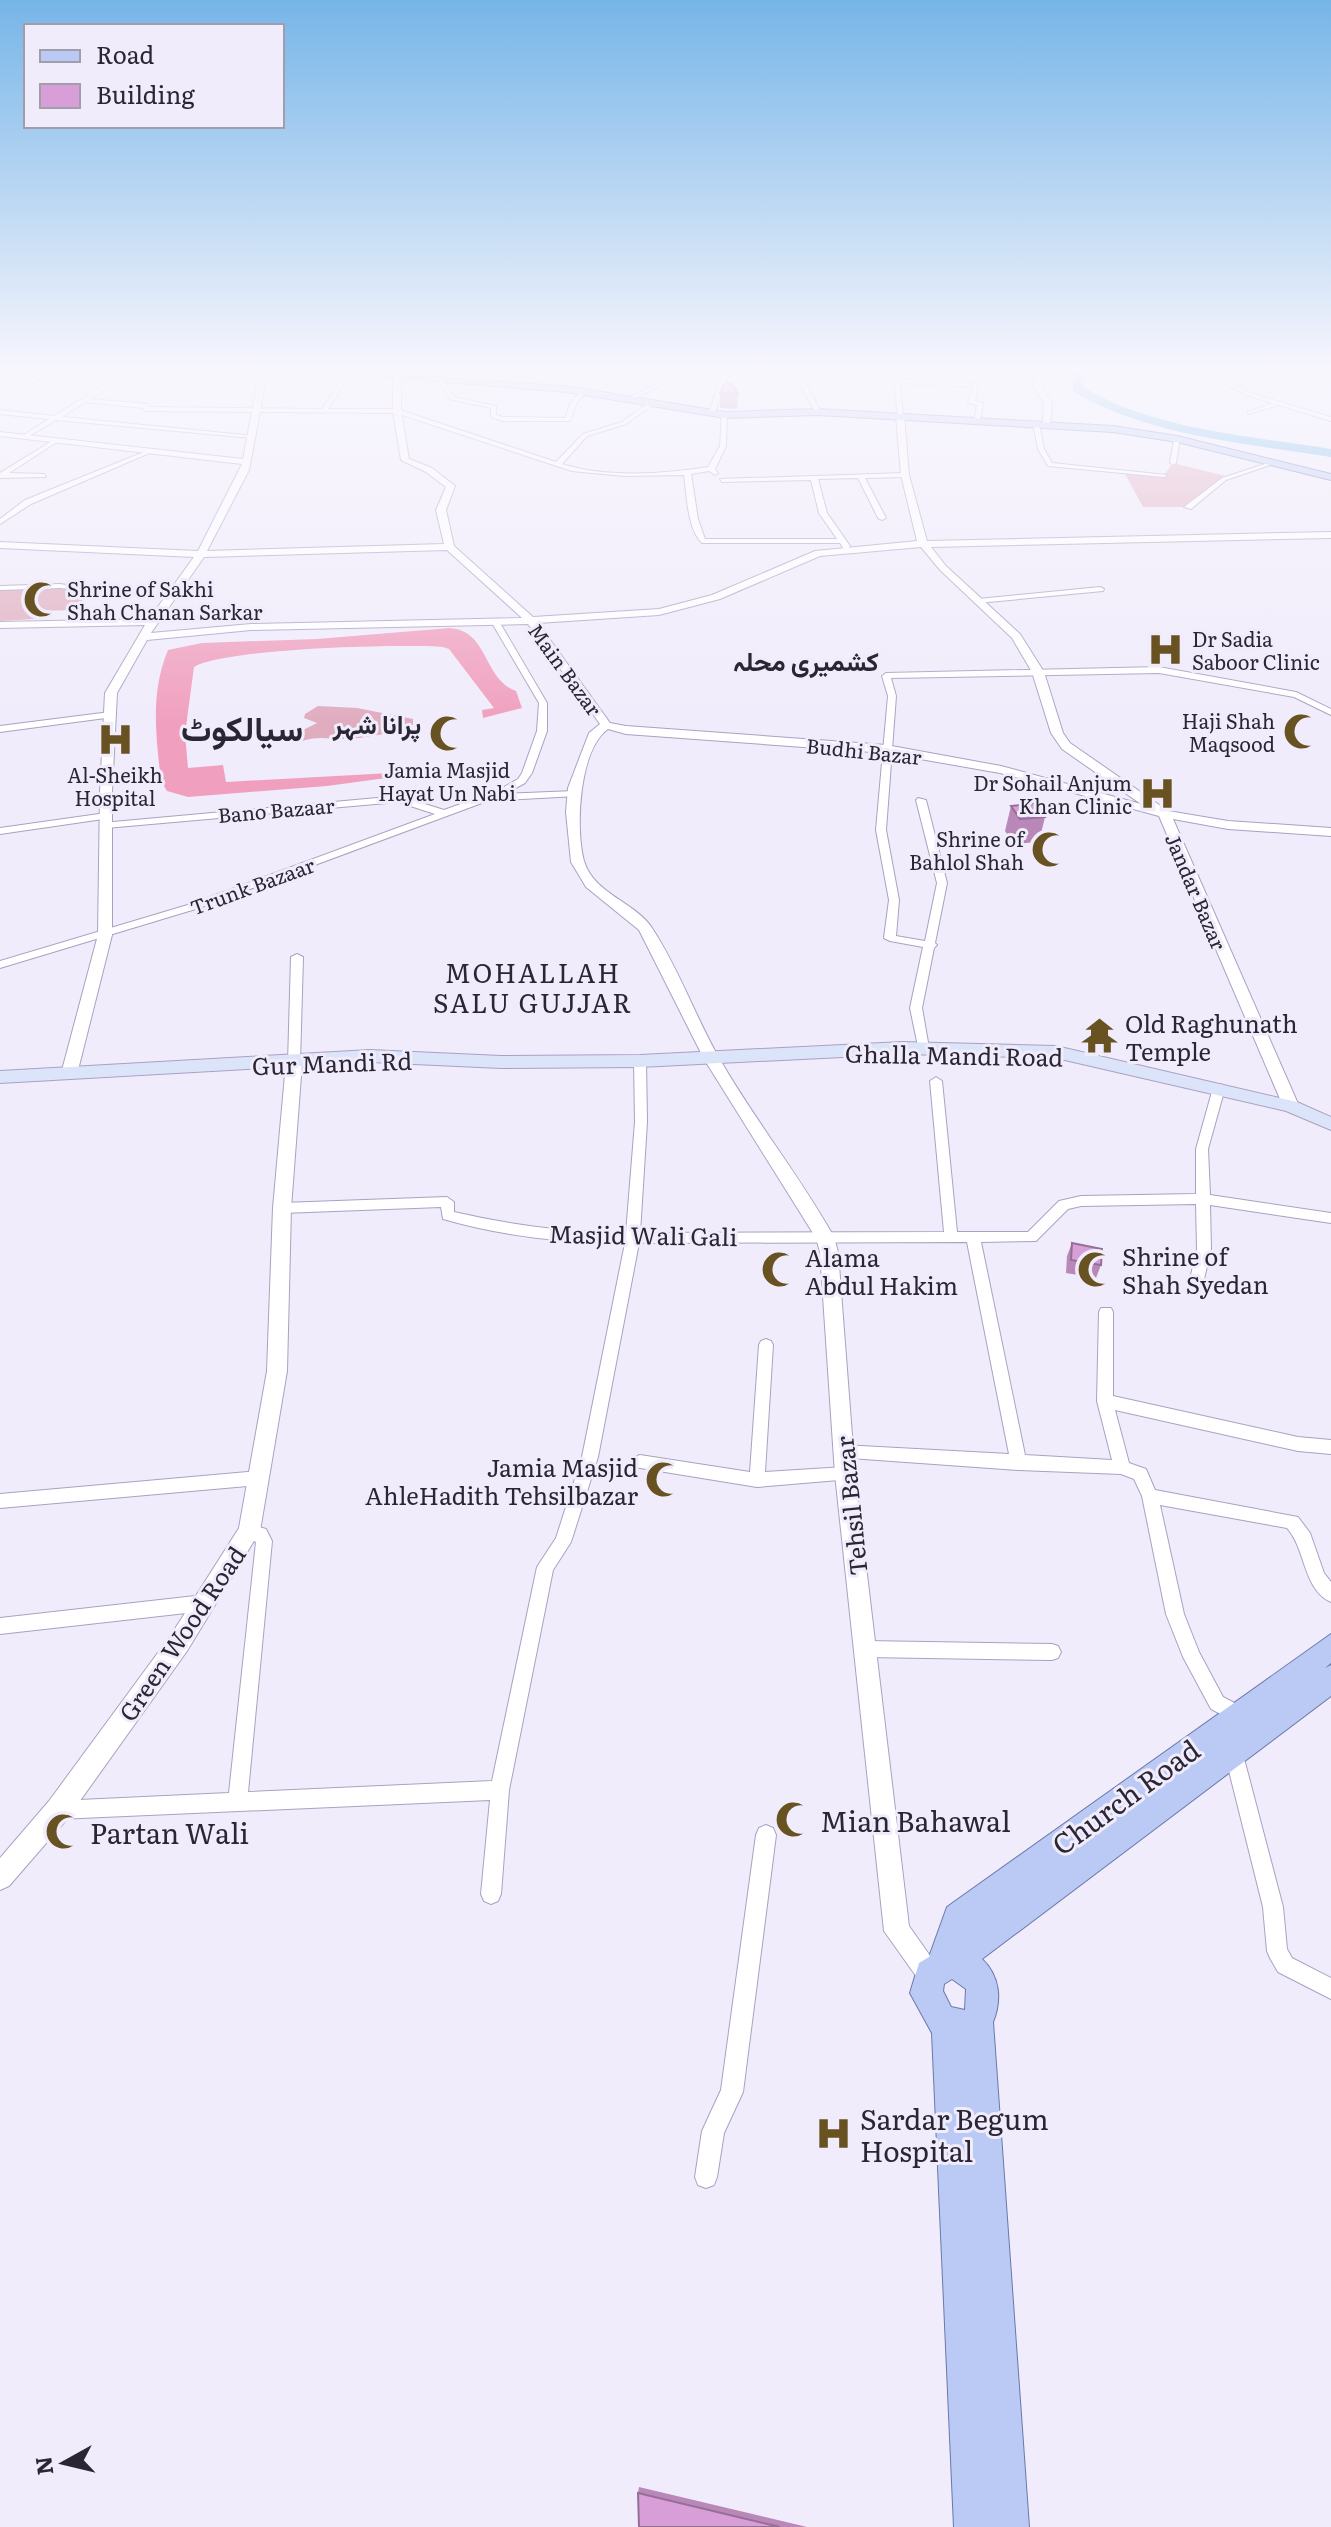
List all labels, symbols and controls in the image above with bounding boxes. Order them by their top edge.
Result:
legend [24,24,284,128]
text: Road [96,36,155,71]
text: Building [96,76,195,111]
place label: Shrine of Sakhi Shah Chanan Sarkar [67,573,263,626]
mosque icon: Shrine of Sakhi Shah Chanan Sarkar [22,581,60,619]
street label: Main Bazar [522,616,610,722]
place label: Dr Sadia Saboor Clinic [1192,623,1320,676]
hospital icon: Dr Sadia Saboor Clinic [1147,631,1185,669]
district label: کشمیری محلہ [733,640,879,679]
district label: سیالکوٹ [181,701,303,751]
district label: پرانا شہر [332,703,421,743]
place label: Haji Shah Maqsood [1182,705,1275,758]
mosque icon: Haji Shah Maqsood [1282,713,1320,751]
mosque icon: Jamia Masjid Hayat Un Nabi [428,715,466,753]
hospital icon: Al-Sheikh Hospital [96,720,134,758]
street label: Budhi Bazar [805,729,924,771]
place label: Jamia Masjid Hayat Un Nabi [378,754,516,807]
place label: Al-Sheikh Hospital [67,759,163,812]
place label: Dr Sohail Anjum Khan Clinic [973,767,1132,820]
hospital icon: Dr Sohail Anjum Khan Clinic [1139,775,1177,813]
street label: Bano Bazaar [216,789,336,829]
place label: Shrine of Bahlol Shah [909,823,1026,876]
street label: Jandar Bazar [1159,828,1235,954]
mosque icon: Shrine of Bahlol Shah [1031,831,1069,869]
street label: Trunk Bazaar [186,848,319,921]
district label: MOHALLAH SALU GUJJAR [433,952,633,1021]
place label: Old Raghunath Temple [1125,1005,1298,1068]
temple icon: Old Raghunath Temple [1080,1017,1118,1055]
street label: Ghalla Mandi Road [845,1035,1064,1073]
street label: Gur Mandi Rd [251,1042,413,1082]
street label: Masjid Wali Gali [548,1215,738,1253]
place label: Shrine of Shah Syedan [1122,1238,1269,1301]
place label: Alama Abdul Hakim [805,1239,958,1302]
mosque icon: Shrine of Shah Syedan [1077,1250,1115,1288]
mosque icon: Alama Abdul Hakim [760,1251,798,1289]
street label: Tehsil Bazar [825,1434,875,1577]
place label: Jamia Masjid AhleHadith Tehsilbazar [365,1449,639,1512]
mosque icon: Jamia Masjid AhleHadith Tehsilbazar [645,1461,683,1499]
street label: Green Wood Road [109,1538,253,1728]
street label: Church Road [1042,1728,1208,1864]
place label: Mian Bahawal [820,1799,1011,1841]
mosque icon: Mian Bahawal [775,1801,813,1839]
place label: Partan Wali [90,1811,249,1853]
mosque icon: Partan Wali [45,1813,83,1851]
place label: Sardar Begum Hospital [860,2097,1049,2171]
hospital icon: Sardar Begum Hospital [815,2115,853,2153]
north arrow [24,2423,104,2503]
text: N [25,2455,60,2477]

